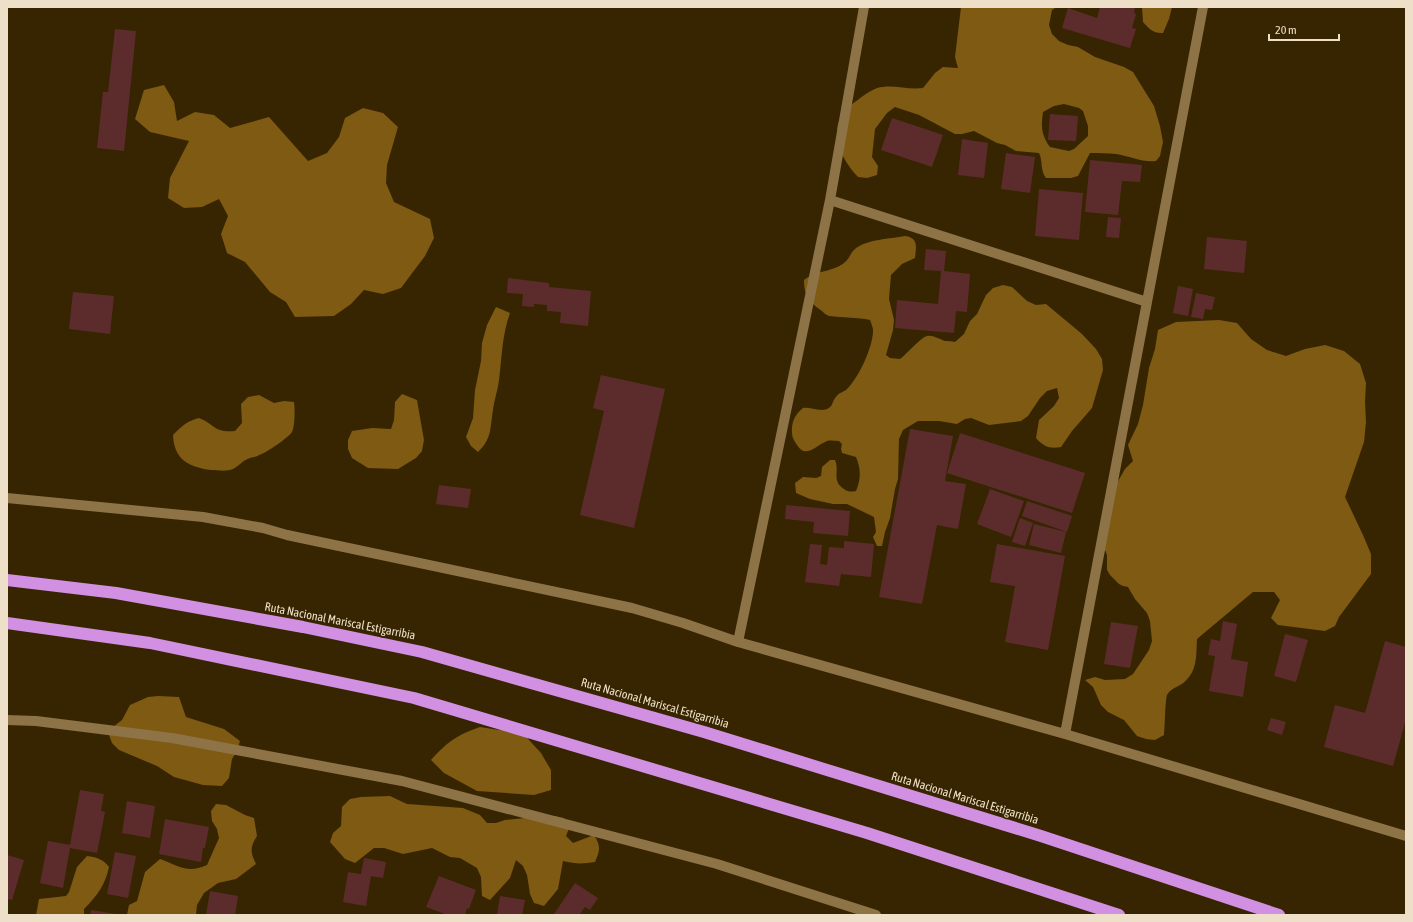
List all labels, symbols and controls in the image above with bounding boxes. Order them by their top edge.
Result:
scale bar [1269,16,1339,42]
text: 20 m [1275,23,1297,37]
street label: Ruta Nacional Mariscal Estigarribia [264,600,416,642]
street label: Ruta Nacional Mariscal Estigarribia [579,675,731,731]
street label: Ruta Nacional Mariscal Estigarribia [890,769,1040,827]

